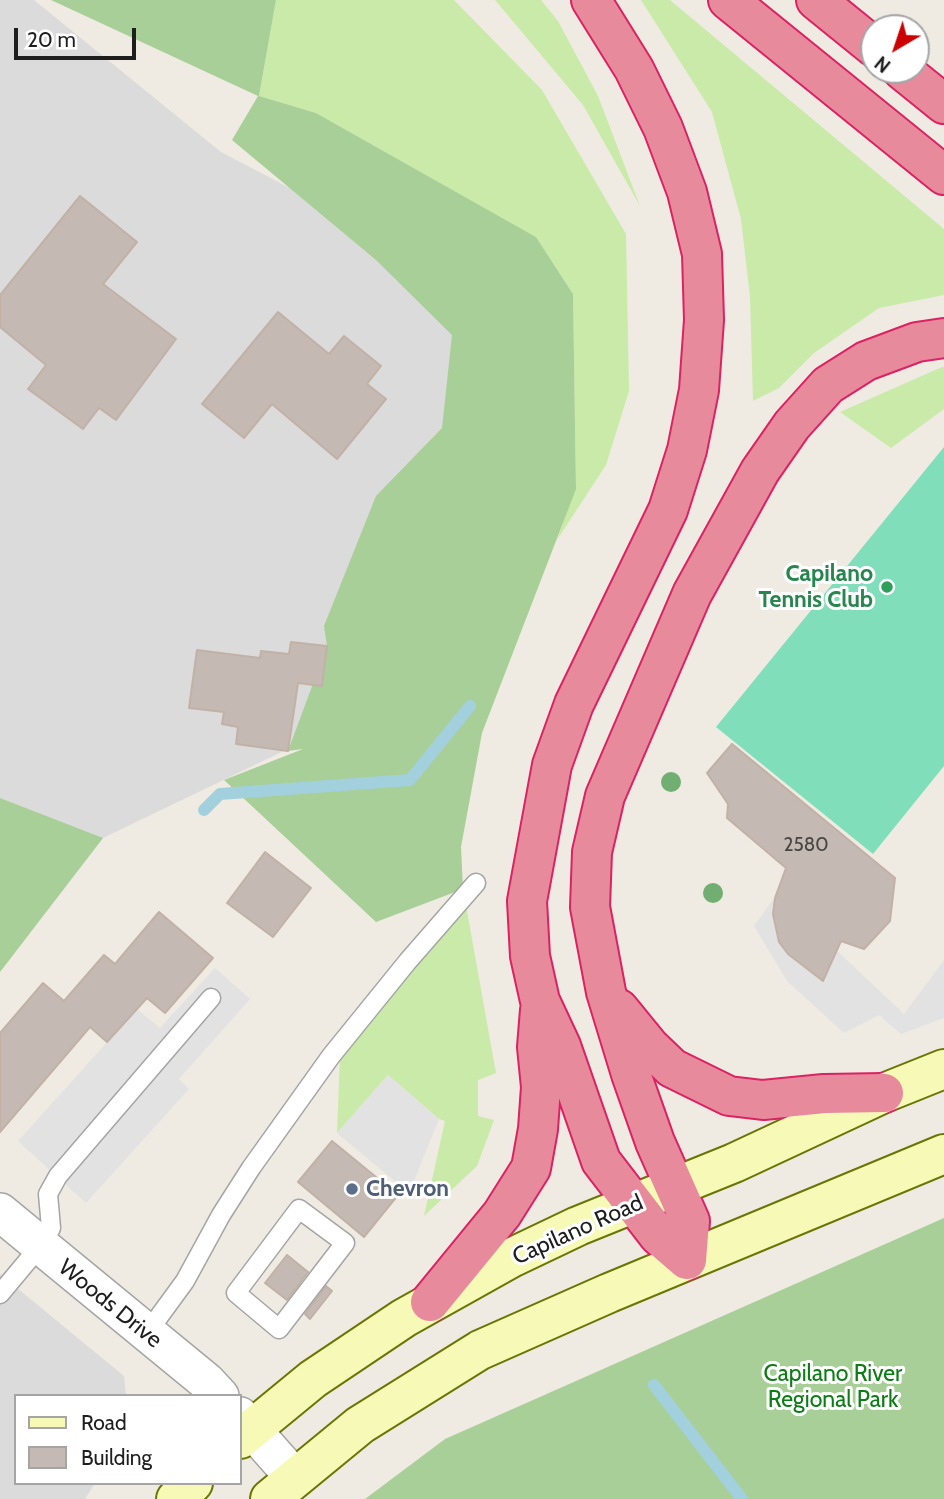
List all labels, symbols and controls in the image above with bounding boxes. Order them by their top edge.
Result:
scale bar [18,14,140,58]
north arrow [860,14,930,84]
text: 20 m [27,27,76,52]
text: N [870,51,895,77]
place label: Capilano Tennis Club [759,560,873,614]
marker: Capilano Tennis Club [879,579,895,595]
house number: 2580 [783,834,829,856]
place label: Chevron [366,1175,449,1203]
marker: Chevron [344,1181,360,1197]
street label: Capilano Road [508,1189,648,1271]
street label: Woods Drive [53,1254,167,1354]
park label: Capilano River Regional Park [764,1360,902,1414]
legend [14,1394,242,1485]
text: Road [81,1410,127,1435]
text: Building [81,1445,152,1470]

